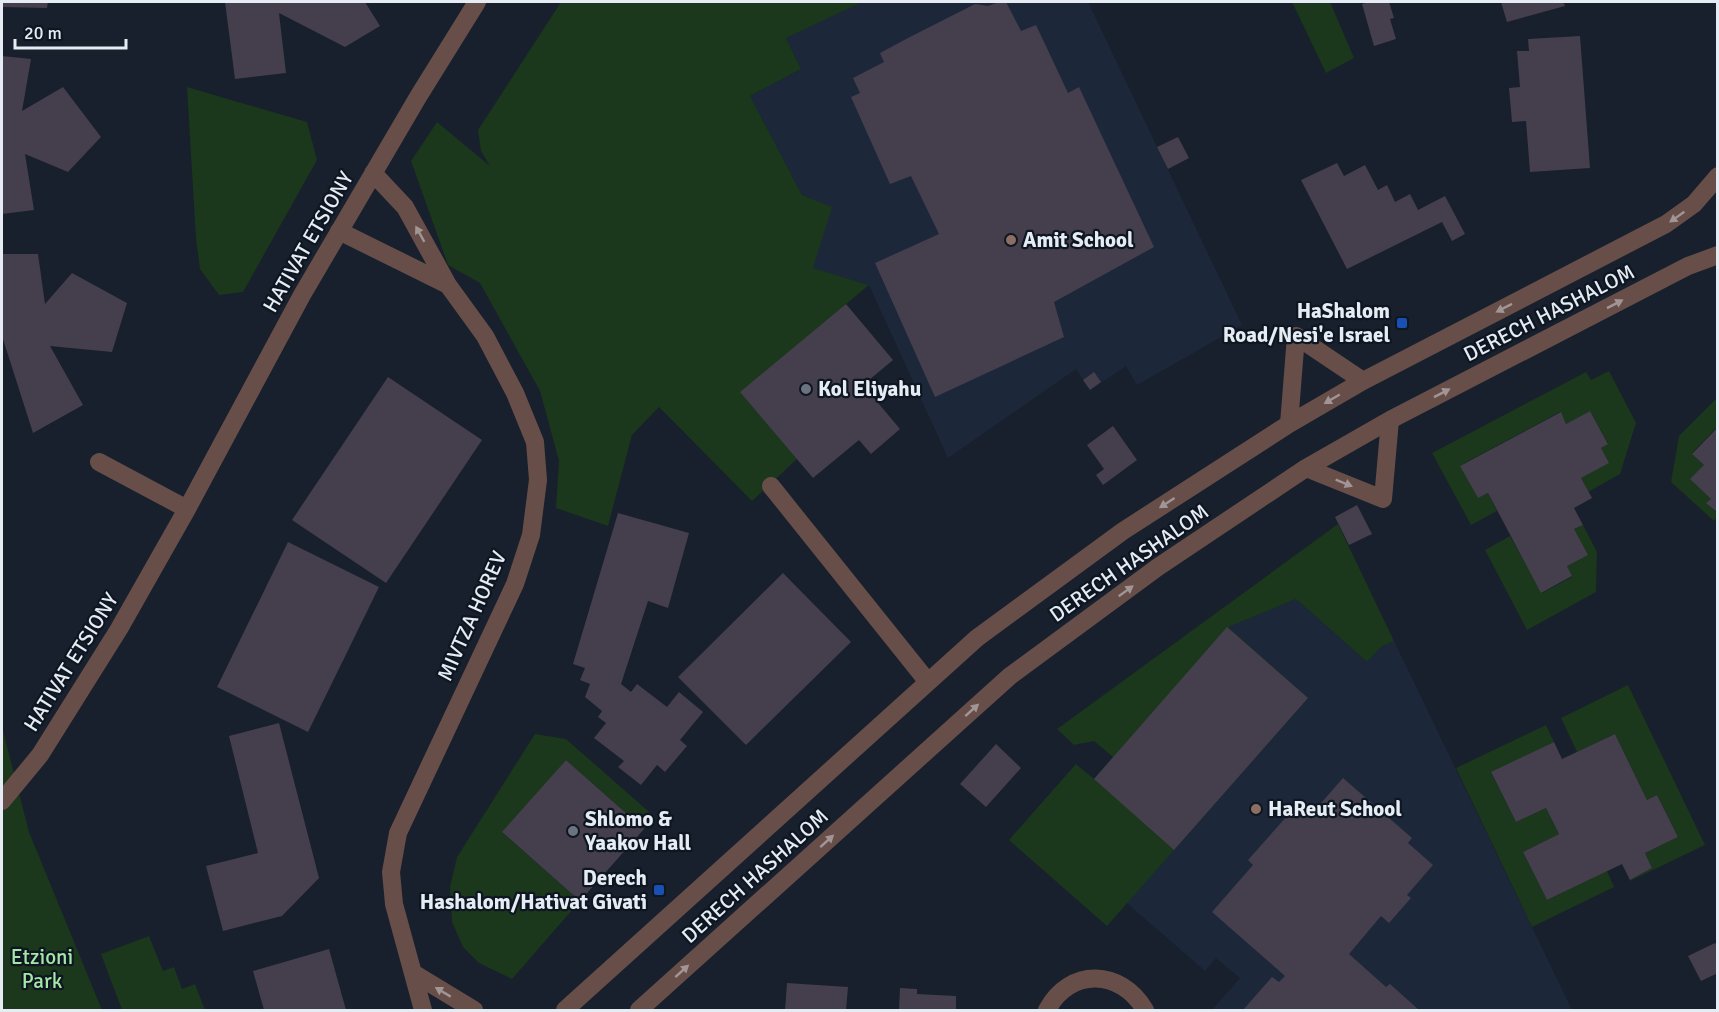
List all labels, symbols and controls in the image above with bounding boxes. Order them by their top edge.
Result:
scale bar [15,12,126,50]
text: 20 m [24,22,62,44]
street label: HATIVAT ETSIONY [257,167,359,317]
one-way arrow [1669,211,1685,223]
one-way arrow [415,225,425,242]
place label: Amit School [1023,227,1134,253]
marker: Amit School [1004,233,1018,247]
street label: DERECH HASHALOM [1459,259,1639,367]
place label: HaShalom Road/Nesi'e Israel [1223,298,1390,348]
one-way arrow [1607,299,1624,308]
one-way arrow [1496,303,1513,313]
marker: HaShalom Road/Nesi'e Israel [1395,316,1409,330]
place label: Kol Eliyahu [818,376,921,402]
marker: Kol Eliyahu [799,382,813,396]
one-way arrow [1434,388,1451,398]
one-way arrow [1323,394,1340,404]
one-way arrow [1336,478,1354,488]
one-way arrow [1159,497,1175,508]
street label: DERECH HASHALOM [1044,498,1214,628]
street label: MIVTZA HOREV [432,547,512,685]
one-way arrow [1117,585,1133,597]
street label: HATIVAT ETSIONY [18,588,124,736]
one-way arrow [964,704,979,717]
place label: HaReut School [1268,796,1402,822]
marker: HaReut School [1249,802,1263,816]
street label: DERECH HASHALOM [676,803,834,949]
place label: Shlomo & Yaakov Hall [584,806,692,856]
marker: Shlomo & Yaakov Hall [566,824,580,838]
one-way arrow [819,835,834,848]
place label: Derech Hashalom/Hativat Givati [420,865,647,915]
marker: Derech Hashalom/Hativat Givati [652,883,666,897]
park label: Etzioni Park [11,944,73,994]
one-way arrow [674,965,689,978]
one-way arrow [435,986,451,997]

